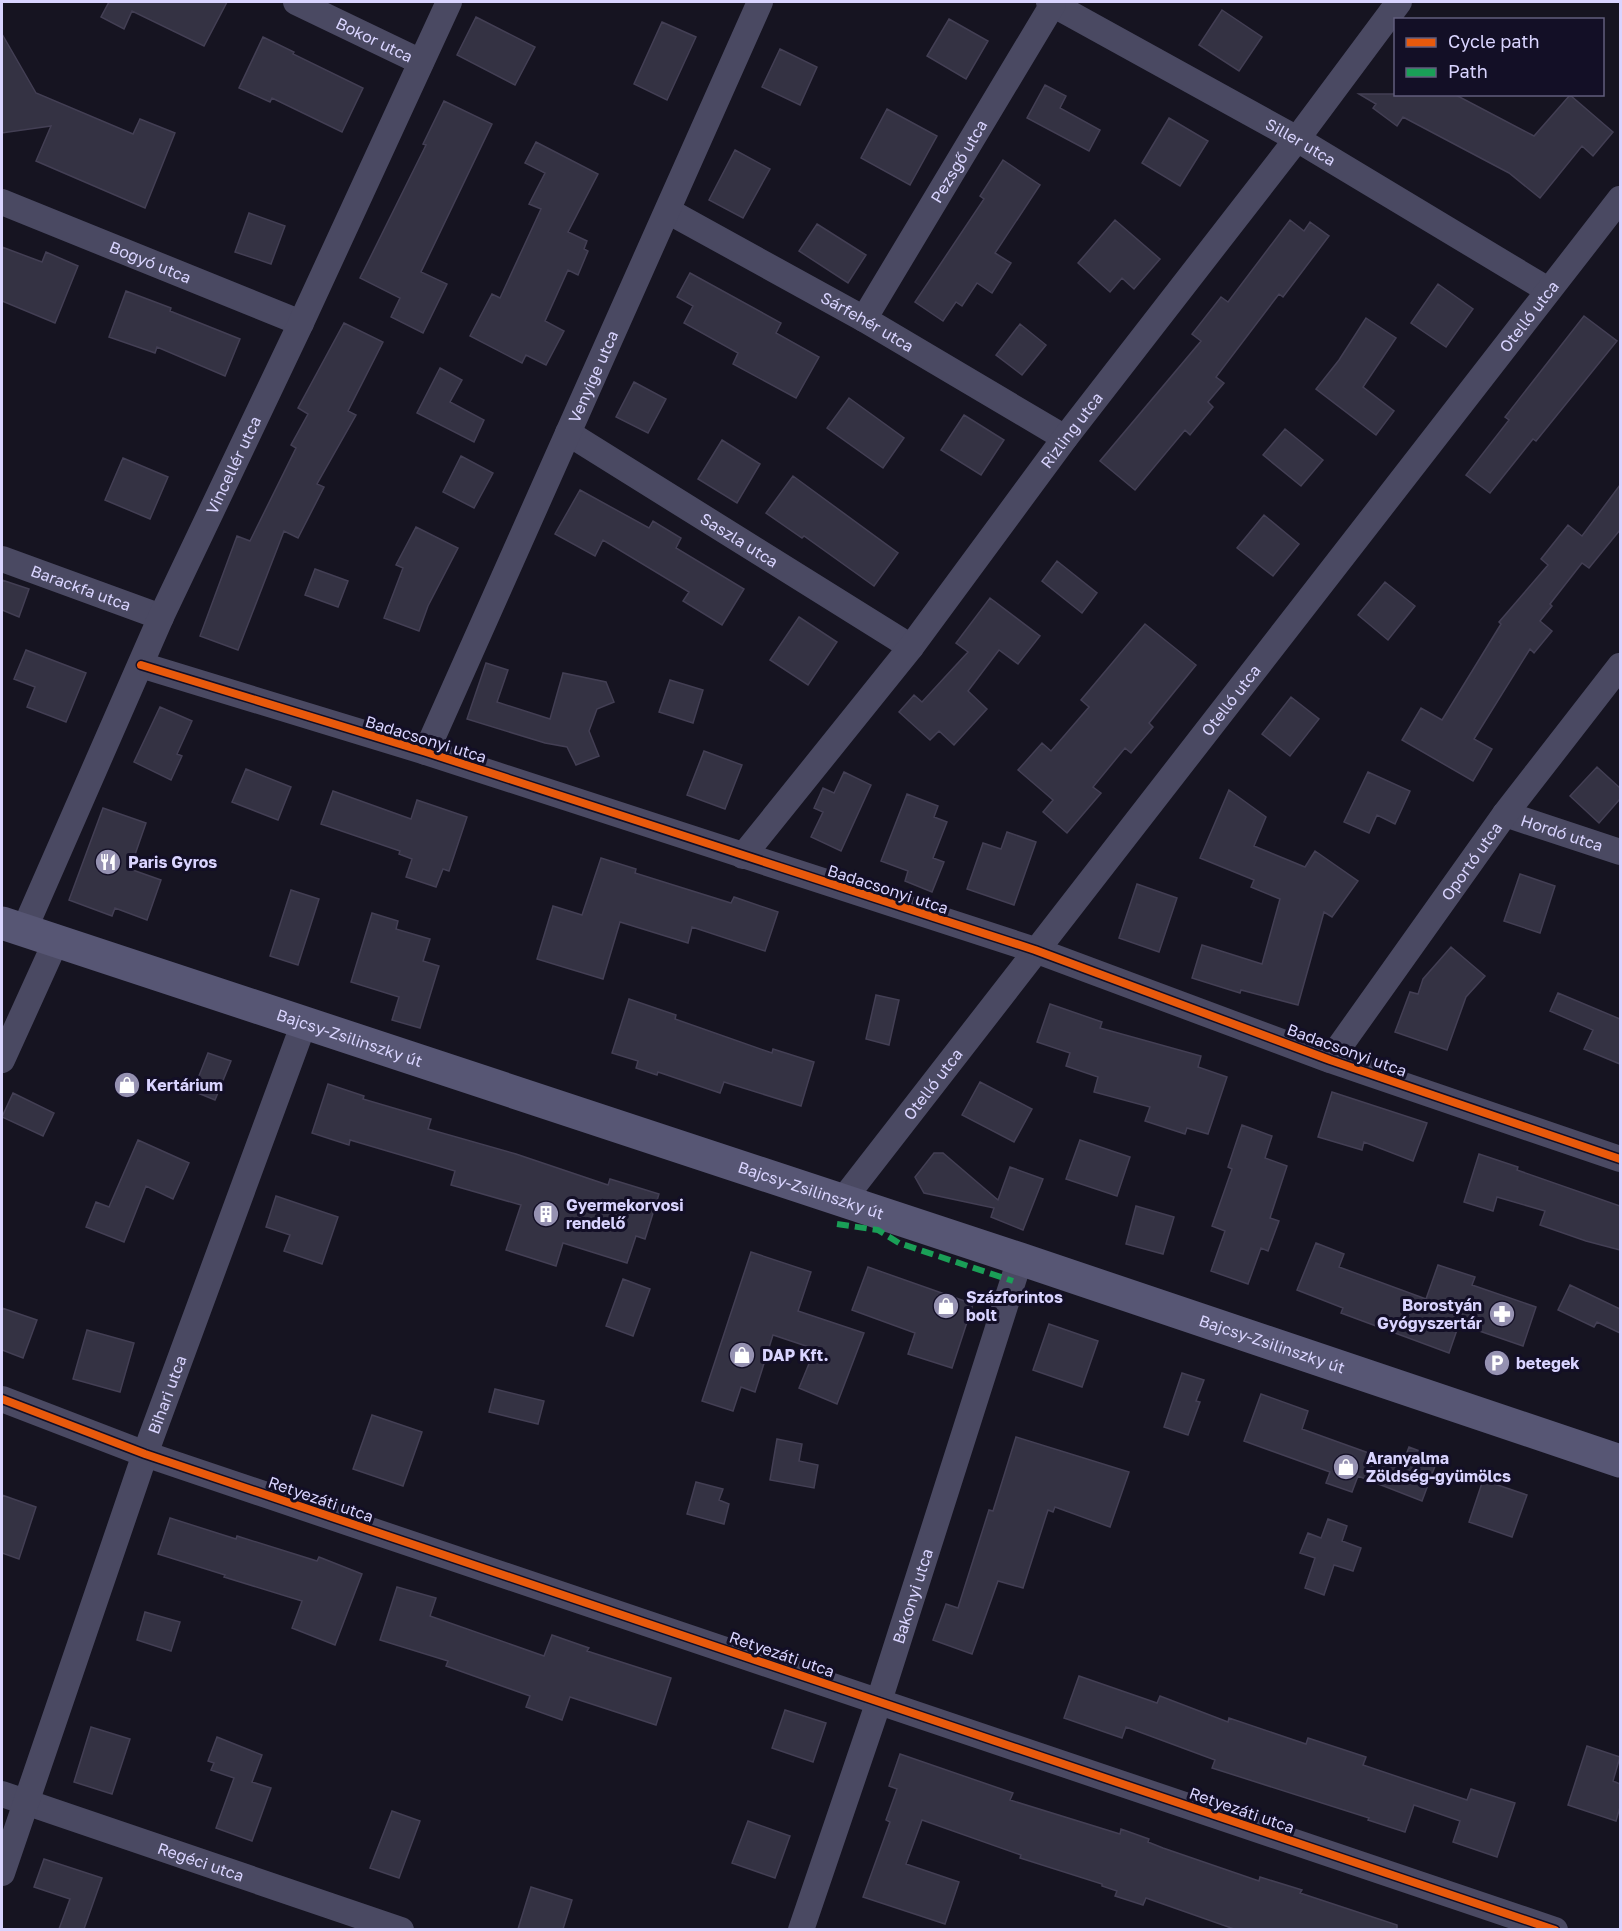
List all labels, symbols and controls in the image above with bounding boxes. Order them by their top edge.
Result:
street label: Bokor utca [333,13,416,67]
legend [1394,18,1604,96]
text: Cycle path [1448,30,1540,52]
text: Path [1448,60,1488,82]
street label: Siller utca [1262,114,1340,170]
street label: Pezsgő utca [926,116,991,207]
street label: Bogyó utca [107,237,194,287]
street label: Otelló utca [1495,277,1563,356]
street label: Sárfehér utca [817,287,918,356]
street label: Venyige utca [564,327,622,426]
street label: Rizling utca [1036,388,1107,472]
street label: Vincellér utca [201,413,265,517]
street label: Saszla utca [697,508,782,572]
street label: Barackfa utca [28,560,134,615]
street label: Otelló utca [1197,660,1265,740]
street label: Badacsonyi utca [363,711,489,767]
street label: Hordó utca [1518,810,1606,856]
street label: Oportó utca [1437,818,1506,904]
restaurant icon: Paris Gyros [93,847,123,877]
place label: Paris Gyros [128,852,217,872]
street label: Badacsonyi utca [825,860,951,918]
street label: Bajcsy-Zsilinszky út [274,1004,425,1071]
street label: Badacsonyi utca [1284,1019,1410,1081]
street label: Otelló utca [899,1044,967,1124]
shop icon: Kertárium [112,1070,142,1100]
place label: Kertárium [146,1075,223,1095]
street label: Bajcsy-Zsilinszky út [735,1157,887,1223]
place label: Gyermekorvosi rendelő [566,1195,684,1233]
building icon: Gyermekorvosi rendelő [531,1199,561,1229]
place label: Százforintos bolt [966,1287,1063,1325]
shop icon: Százforintos bolt [931,1291,961,1321]
place label: Borostyán Gyógyszertár [1377,1295,1482,1333]
pharmacy icon: Borostyán Gyógyszertár [1487,1299,1517,1329]
street label: Bajcsy-Zsilinszky út [1197,1310,1348,1378]
shop icon: DAP Kft. [727,1340,757,1370]
place label: DAP Kft. [762,1345,829,1365]
parking icon: betegek [1482,1348,1512,1378]
street label: Bihari utca [143,1353,191,1437]
place label: betegek [1516,1353,1580,1373]
place label: Aranyalma Zöldség-gyümölcs [1366,1448,1511,1486]
shop icon: Aranyalma Zöldség-gyümölcs [1331,1452,1361,1482]
street label: Retyezáti utca [266,1472,376,1526]
street label: Bakonyi utca [888,1546,937,1646]
street label: Retyezáti utca [727,1627,837,1681]
street label: Retyezáti utca [1187,1783,1297,1837]
street label: Regéci utca [155,1838,247,1886]

